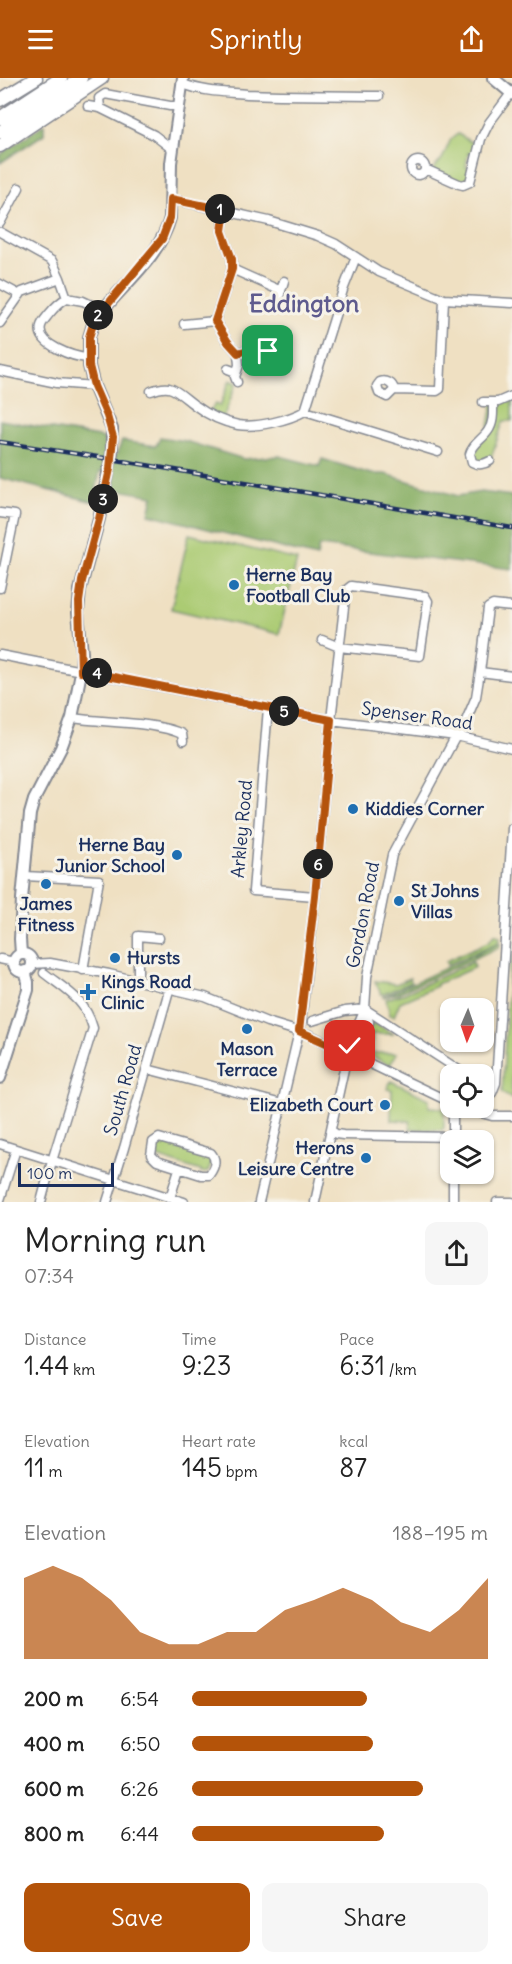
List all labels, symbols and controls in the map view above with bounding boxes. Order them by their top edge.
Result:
text: Sprintly [209,22,303,56]
icon: menu [24,23,57,56]
icon: share [455,23,488,56]
pin: 1 [205,194,235,224]
text: 1 [217,199,223,219]
district label: Eddington [249,288,359,318]
pin: 2 [83,300,113,330]
text: 2 [94,305,102,325]
pin [242,325,293,376]
icon: arrive [251,334,284,367]
pin: 3 [88,484,118,514]
text: 3 [98,489,108,509]
place label: Herne Bay Football Club [246,563,351,607]
marker: Herne Bay Football Club [227,578,241,592]
pin: 4 [82,658,112,688]
text: 4 [92,663,102,683]
pin: 5 [269,696,299,726]
street label: Spenser Road [360,696,475,735]
text: 5 [279,701,289,721]
street label: Arkley Road [226,778,257,879]
place label: Kiddies Corner [365,797,485,820]
marker: Kiddies Corner [346,802,360,816]
place label: Herne Bay Junior School [55,833,165,877]
marker: Herne Bay Junior School [170,848,184,862]
pin: 6 [303,849,333,879]
text: 6 [313,854,323,874]
street label: Gordon Road [341,859,384,970]
marker: James Fitness [39,877,53,891]
place label: St Johns Villas [411,879,479,923]
place label: James Fitness [18,892,74,936]
marker: St Johns Villas [392,894,406,908]
place label: Hursts [127,946,180,969]
marker: Hursts [108,951,122,965]
place label: Kings Road Clinic [101,970,192,1014]
marker: Kings Road Clinic [79,983,97,1001]
north arrow [440,998,494,1052]
map controls [440,998,494,1184]
pin [324,1020,375,1071]
marker: Mason Terrace [240,1022,254,1036]
icon: check [333,1029,366,1062]
place label: Mason Terrace [216,1037,278,1081]
street label: South Road [99,1041,147,1138]
button: locate [440,1064,494,1118]
place label: Elizabeth Court [250,1093,374,1116]
marker: Elizabeth Court [378,1098,392,1112]
button: layers [440,1130,494,1184]
place label: Herons Leisure Centre [238,1136,354,1180]
marker: Herons Leisure Centre [359,1151,373,1165]
scale bar [18,1160,114,1188]
text: 100 m [27,1163,72,1183]
text: Morning run [24,1219,206,1261]
button: share [425,1222,488,1285]
text: 07:34 [24,1263,74,1288]
text: Distance [24,1329,86,1349]
text: Time [182,1329,216,1349]
text: Pace [339,1329,374,1349]
text: 1.44 [24,1349,69,1382]
text: 9:23 [182,1349,232,1382]
text: 6:31 [339,1349,385,1382]
text: km [69,1359,95,1379]
text: /km [385,1359,417,1379]
text: Elevation [24,1431,90,1451]
text: Heart rate [182,1431,256,1451]
text: kcal [339,1431,368,1451]
text: 11 [24,1451,45,1484]
text: 145 [182,1451,222,1484]
text: 87 [339,1451,367,1484]
text: m [45,1461,63,1481]
text: bpm [222,1461,258,1481]
text: Elevation [24,1520,106,1545]
text: 188–195 m [392,1520,488,1545]
text: 200 m [24,1686,84,1711]
text: 6:54 [120,1686,159,1711]
text: 400 m [24,1731,84,1756]
text: 6:50 [120,1731,161,1756]
text: 600 m [24,1776,84,1801]
text: 6:26 [120,1776,159,1801]
text: 800 m [24,1821,84,1846]
text: 6:44 [120,1821,159,1846]
button: Save [24,1883,250,1952]
button: Share [262,1883,488,1952]

